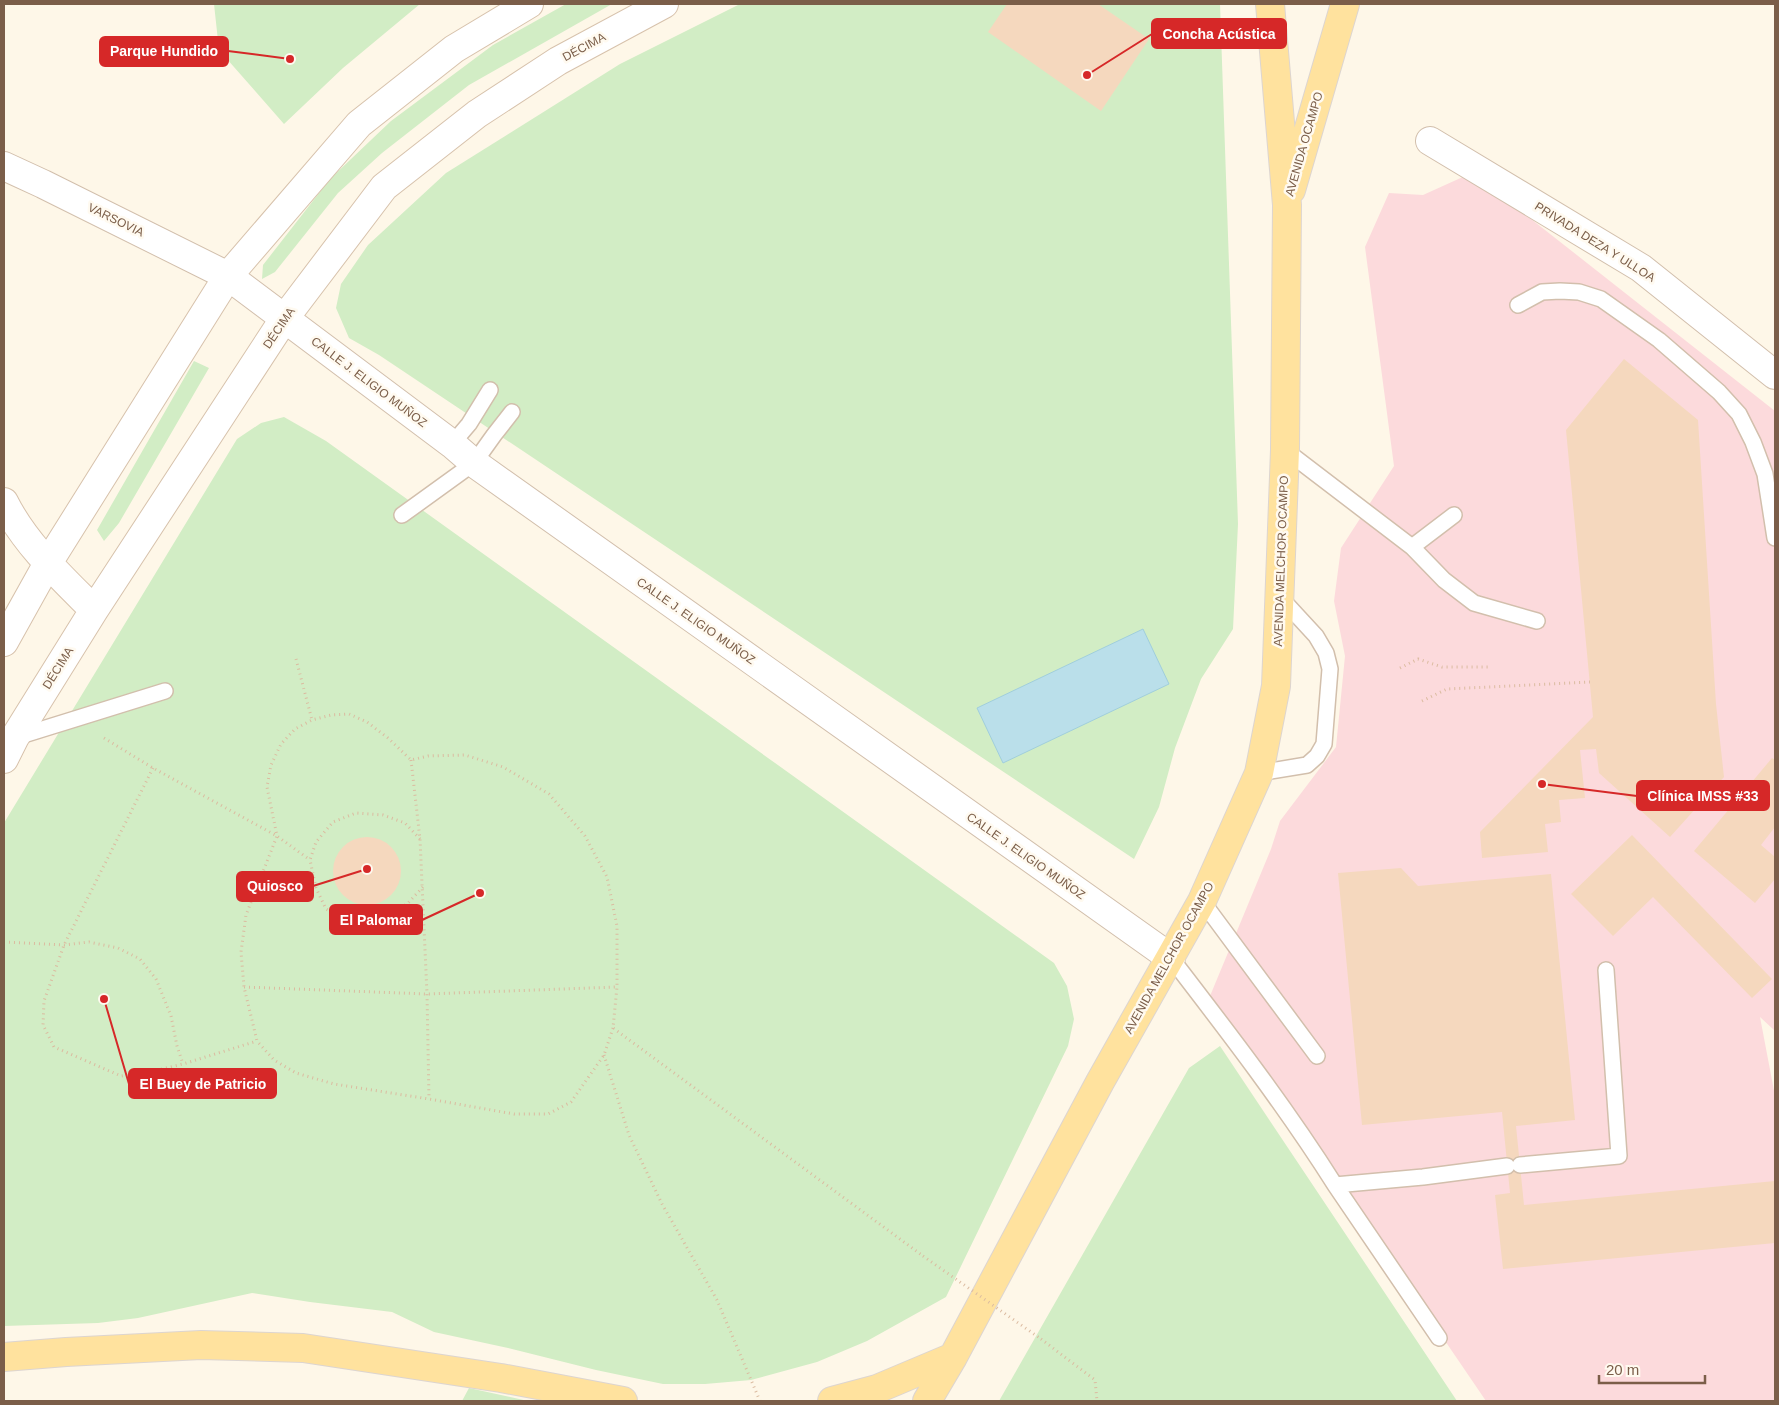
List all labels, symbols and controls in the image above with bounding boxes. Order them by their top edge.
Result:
callout: Concha Acústica [1152,19,1286,48]
text: Concha Acústica [1162,26,1276,42]
street label: DÉCIMA [560,29,608,64]
callout: Parque Hundido [100,37,228,66]
text: Parque Hundido [110,43,218,59]
street label: AVENIDA OCAMPO [1282,90,1326,198]
street label: PRIVADA DEZA Y ULLOA [1532,199,1658,285]
street label: VARSOVIA [86,200,146,240]
street label: DÉCIMA [259,304,298,351]
street label: CALLE J. ELIGIO MUÑOZ [308,334,430,430]
street label: AVENIDA MELCHOR OCAMPO [1271,475,1291,647]
street label: CALLE J. ELIGIO MUÑOZ [634,575,758,667]
street label: DÉCIMA [39,644,76,691]
callout: Clínica IMSS #33 [1637,781,1769,810]
text: Clínica IMSS #33 [1647,788,1759,804]
street label: CALLE J. ELIGIO MUÑOZ [964,810,1088,902]
callout: Quiosco [237,872,313,901]
text: Quiosco [247,878,303,894]
street label: AVENIDA MELCHOR OCAMPO [1121,880,1217,1036]
callout: El Palomar [330,905,422,934]
text: El Palomar [340,912,413,928]
callout: El Buey de Patricio [129,1069,276,1098]
text: El Buey de Patricio [140,1076,266,1092]
scale bar [1599,1352,1705,1384]
text: 20 m [1606,1361,1639,1378]

